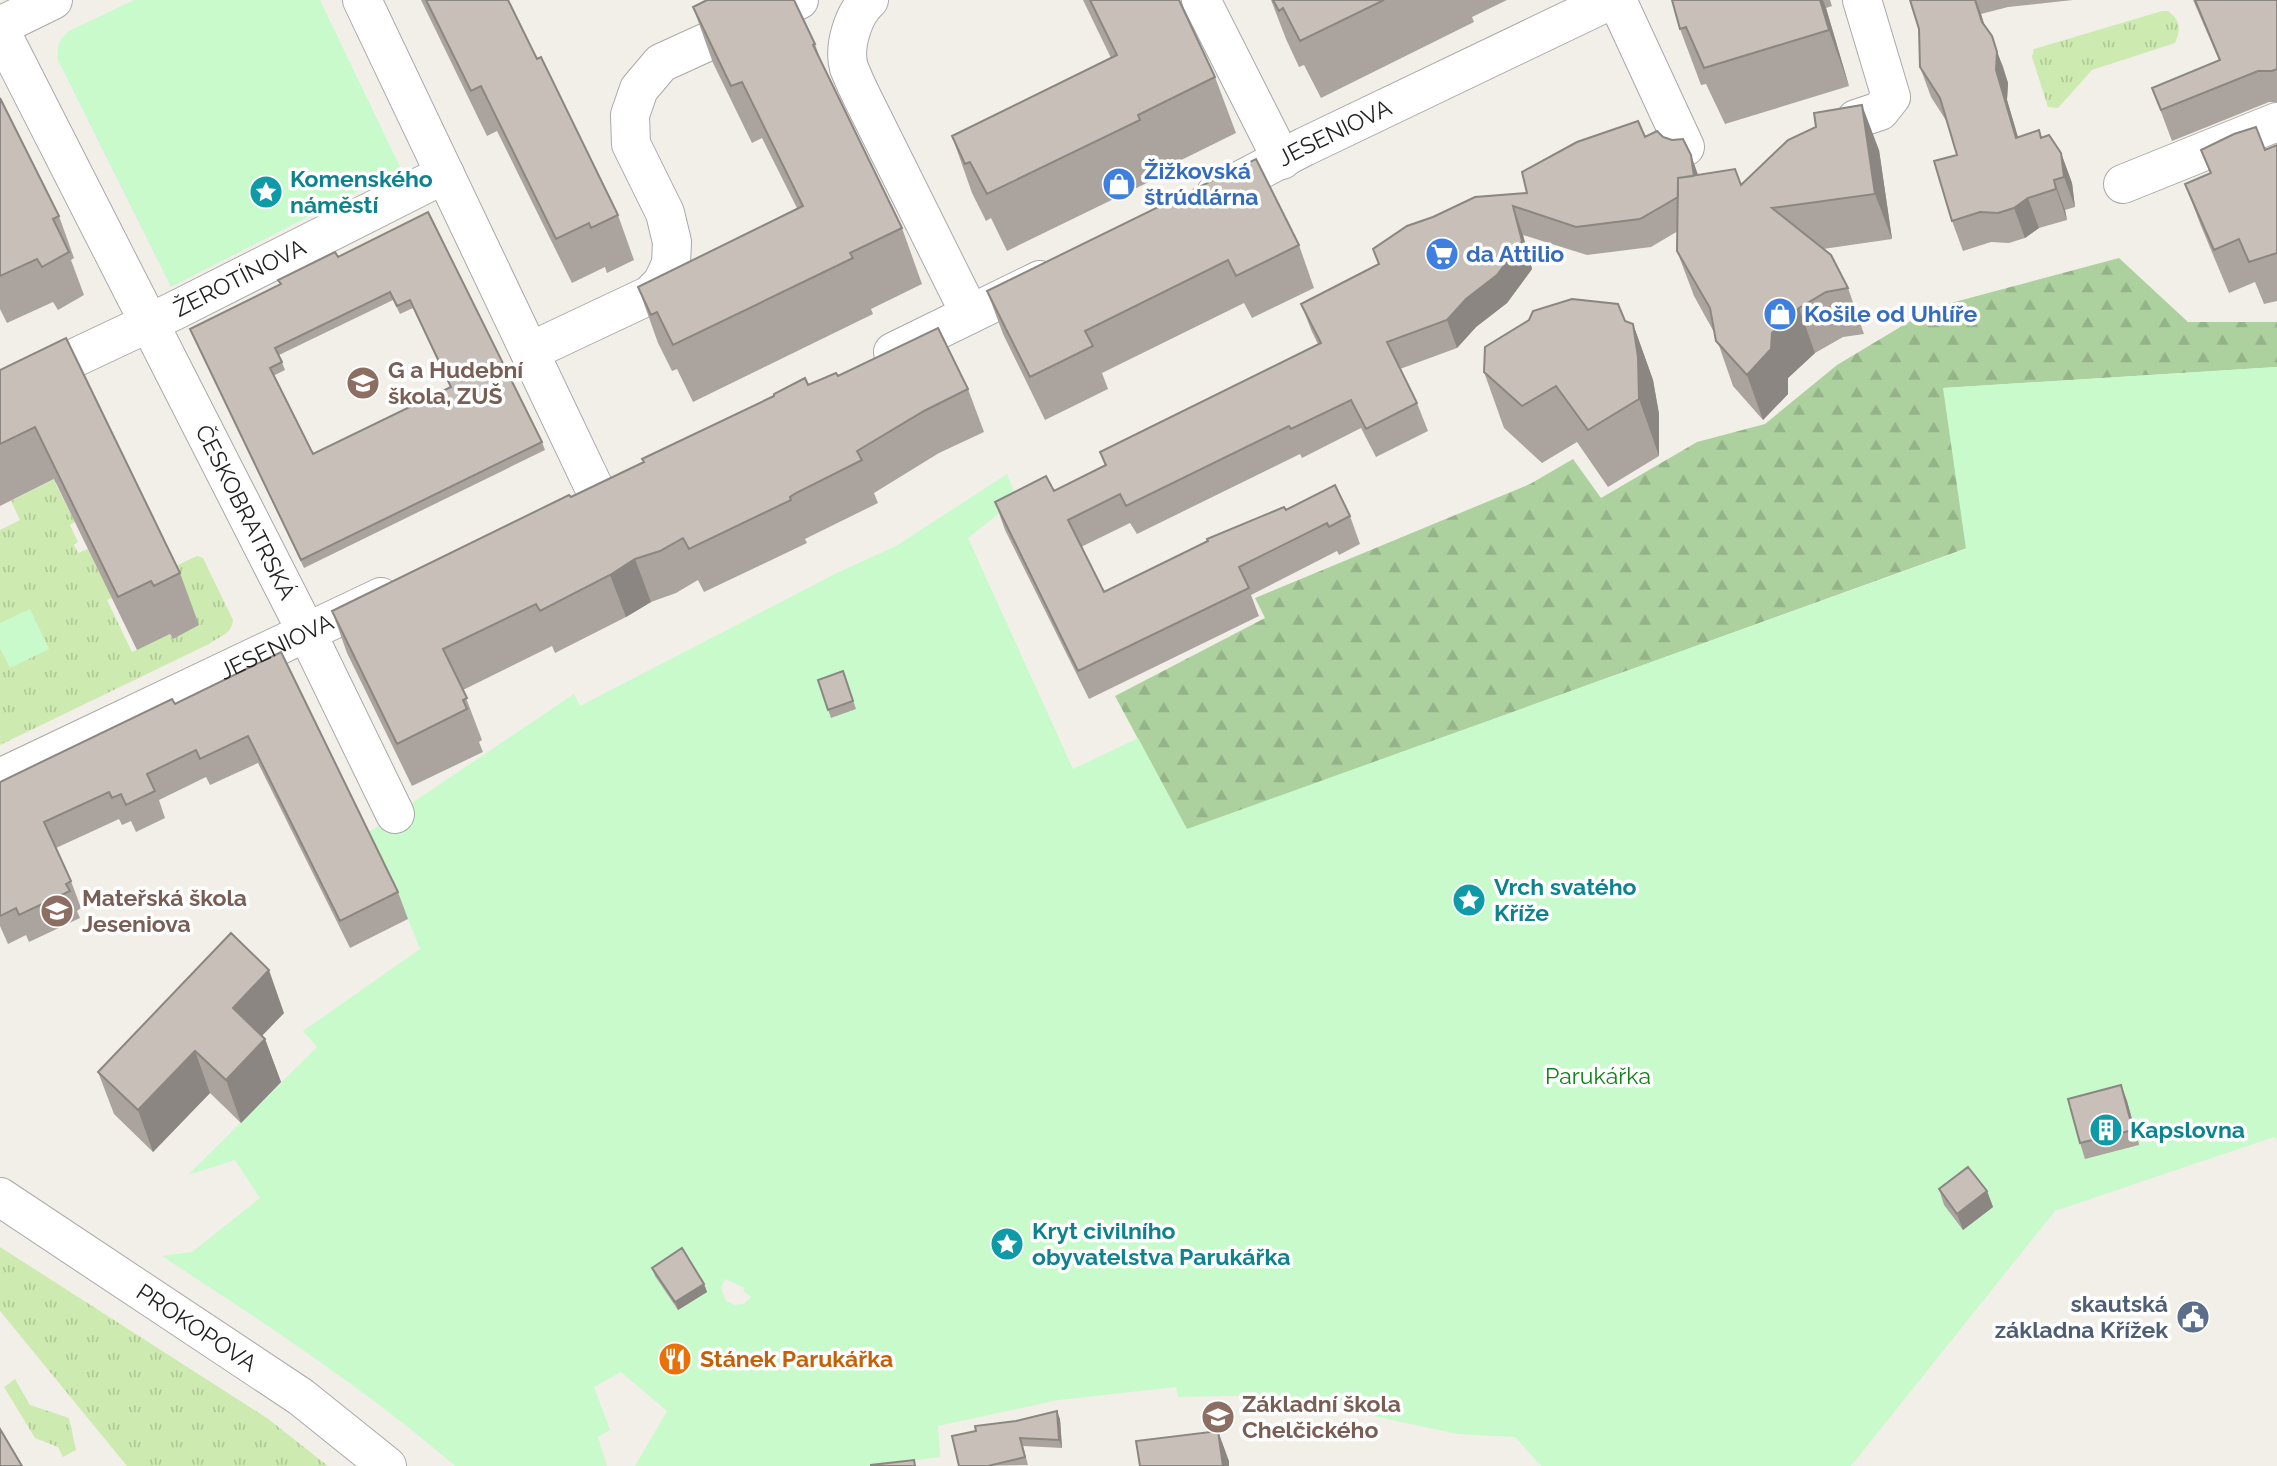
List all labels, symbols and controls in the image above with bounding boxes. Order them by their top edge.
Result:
street label: JESENIOVA [1273,93,1396,171]
place label: Žižkovská štrúdlárna [1144,157,1259,210]
place label: Komenského náměstí [290,165,433,218]
shop icon: Žižkovská štrúdlárna [1100,165,1138,203]
place icon: Komenského náměstí [247,173,285,211]
street label: ŽEROTÍNOVA [169,233,310,322]
supermarket icon: da Attilio [1423,235,1461,273]
place label: da Attilio [1466,240,1564,267]
shop icon: Košile od Uhlíře [1761,295,1799,333]
place label: Košile od Uhlíře [1804,300,1978,327]
place label: G a Hudební škola, ZUŠ [388,356,524,409]
school or university icon: G a Hudební škola, ZUŠ [344,364,382,402]
street label: ČESKOBRATRSKÁ [190,420,302,604]
street label: JESENIOVA [215,607,338,685]
place label: Vrch svatého Kříže [1494,873,1637,926]
place icon: Vrch svatého Kříže [1450,881,1488,919]
place label: Mateřská škola Jeseniova [82,884,247,937]
school or university icon: Mateřská škola Jeseniova [38,892,76,930]
park label: Parukářka [1545,1062,1651,1089]
building icon: Kapslovna [2087,1111,2125,1149]
place label: Kapslovna [2130,1116,2245,1143]
place label: Kryt civilního obyvatelstva Parukářka [1032,1217,1290,1270]
place icon: Kryt civilního obyvatelstva Parukářka [988,1225,1026,1263]
street label: PROKOPOVA [132,1278,262,1377]
place label: skautská základna Křížek [1995,1290,2168,1343]
public building icon: skautská základna Křížek [2174,1298,2212,1336]
restaurant icon: Stánek Parukářka [656,1340,694,1378]
place label: Stánek Parukářka [700,1345,893,1372]
place label: Základní škola Chelčického [1242,1390,1401,1443]
school or university icon: Základní škola Chelčického [1199,1398,1237,1436]

